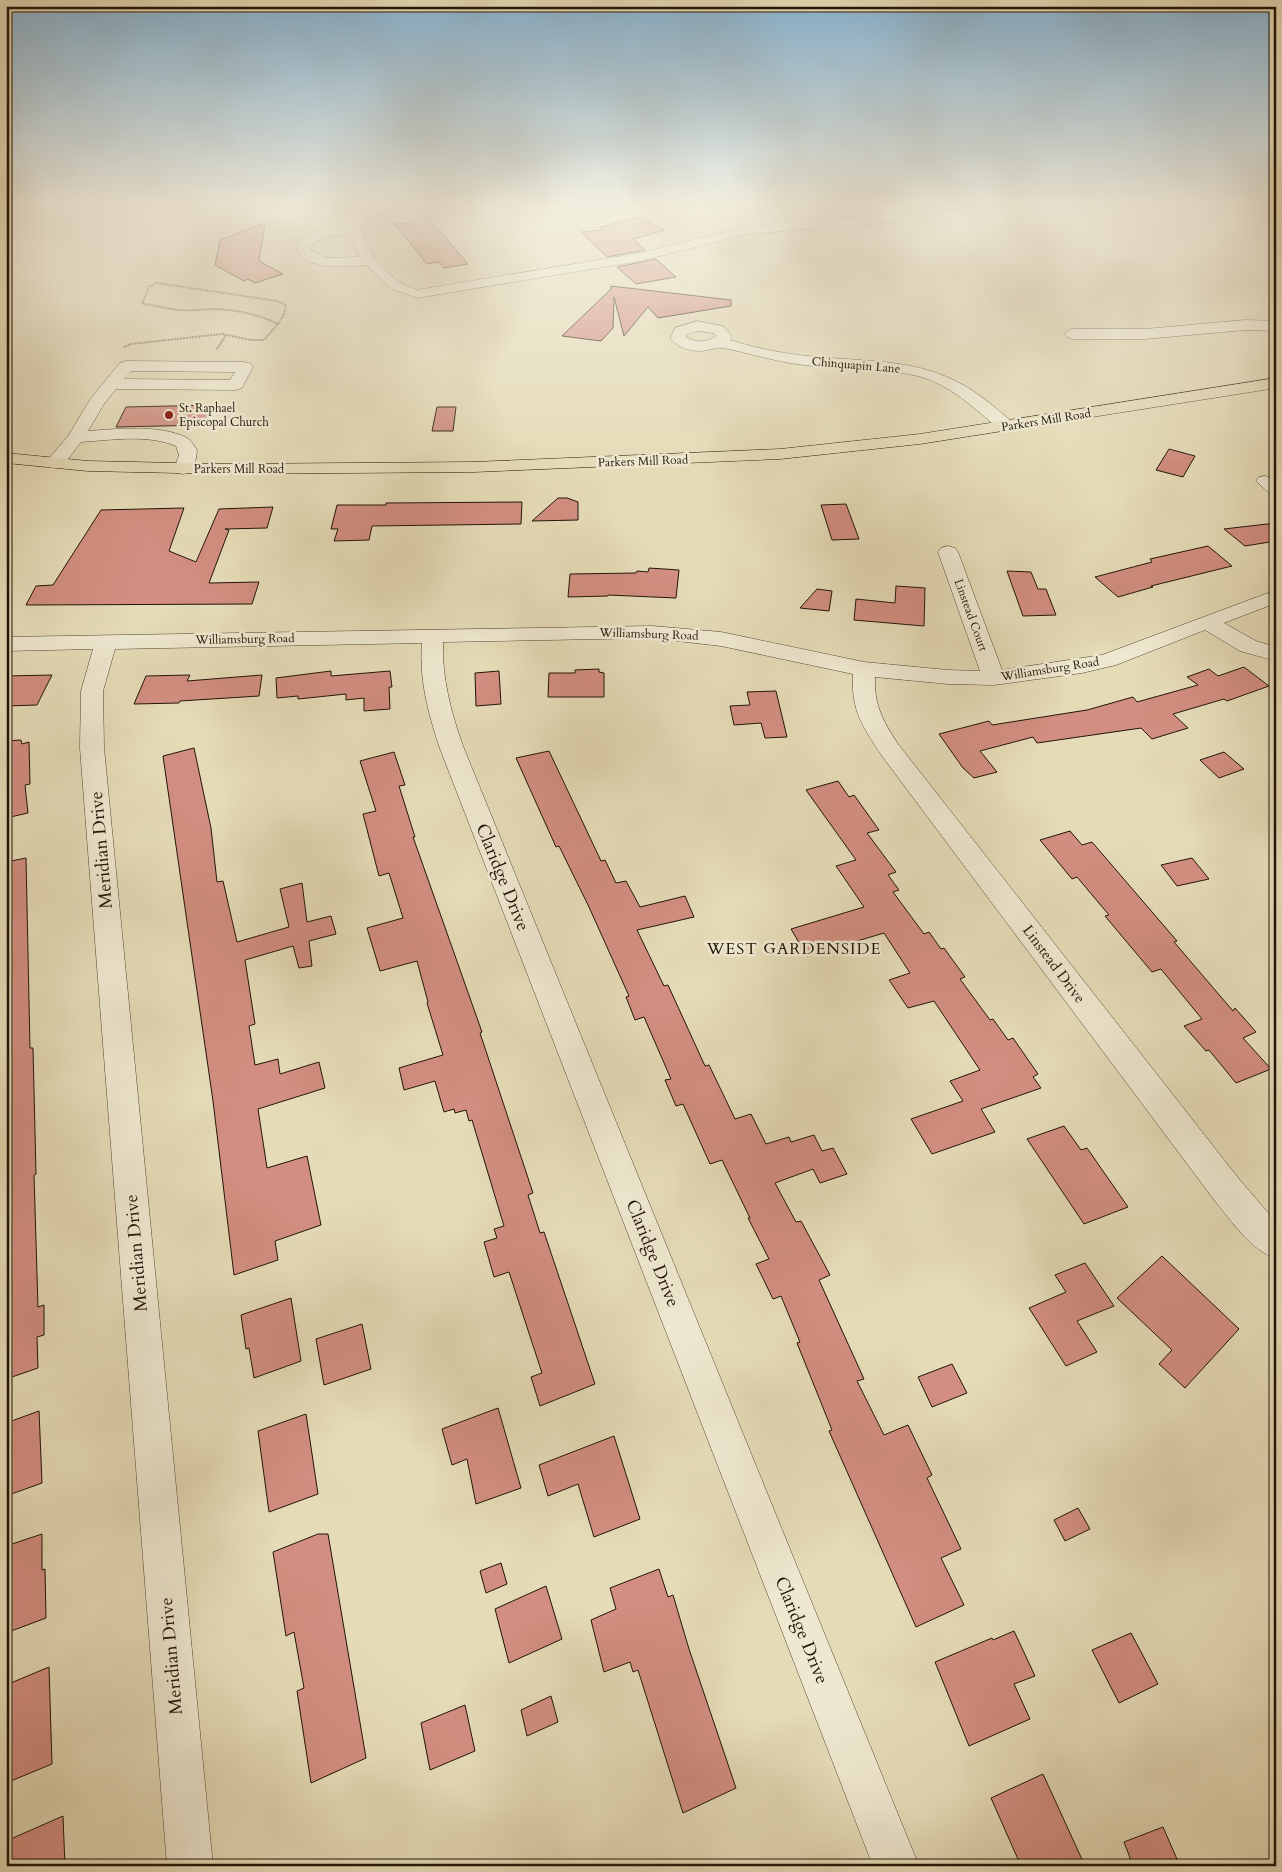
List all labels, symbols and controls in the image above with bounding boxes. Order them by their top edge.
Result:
street label: Chinquapin Lane [811,353,901,377]
place label: St. Raphael Episcopal Church [179,400,269,430]
street label: Parkers Mill Road [1000,405,1093,435]
marker: St. Raphael Episcopal Church [163,409,175,421]
street label: Parkers Mill Road [597,451,689,471]
street label: Parkers Mill Road [194,461,285,477]
street label: Linstead Court [950,577,992,654]
street label: Williamsburg Road [598,624,699,644]
street label: Williamsburg Road [194,630,295,648]
street label: Williamsburg Road [999,653,1101,685]
street label: Meridian Drive [84,790,119,910]
street label: Claridge Drive [470,820,535,935]
street label: Linstead Drive [1018,921,1090,1007]
district label: WEST GARDENSIDE [706,938,881,960]
street label: Meridian Drive [119,1193,154,1313]
street label: Claridge Drive [620,1196,685,1311]
street label: Claridge Drive [769,1573,834,1688]
street label: Meridian Drive [154,1596,189,1716]

